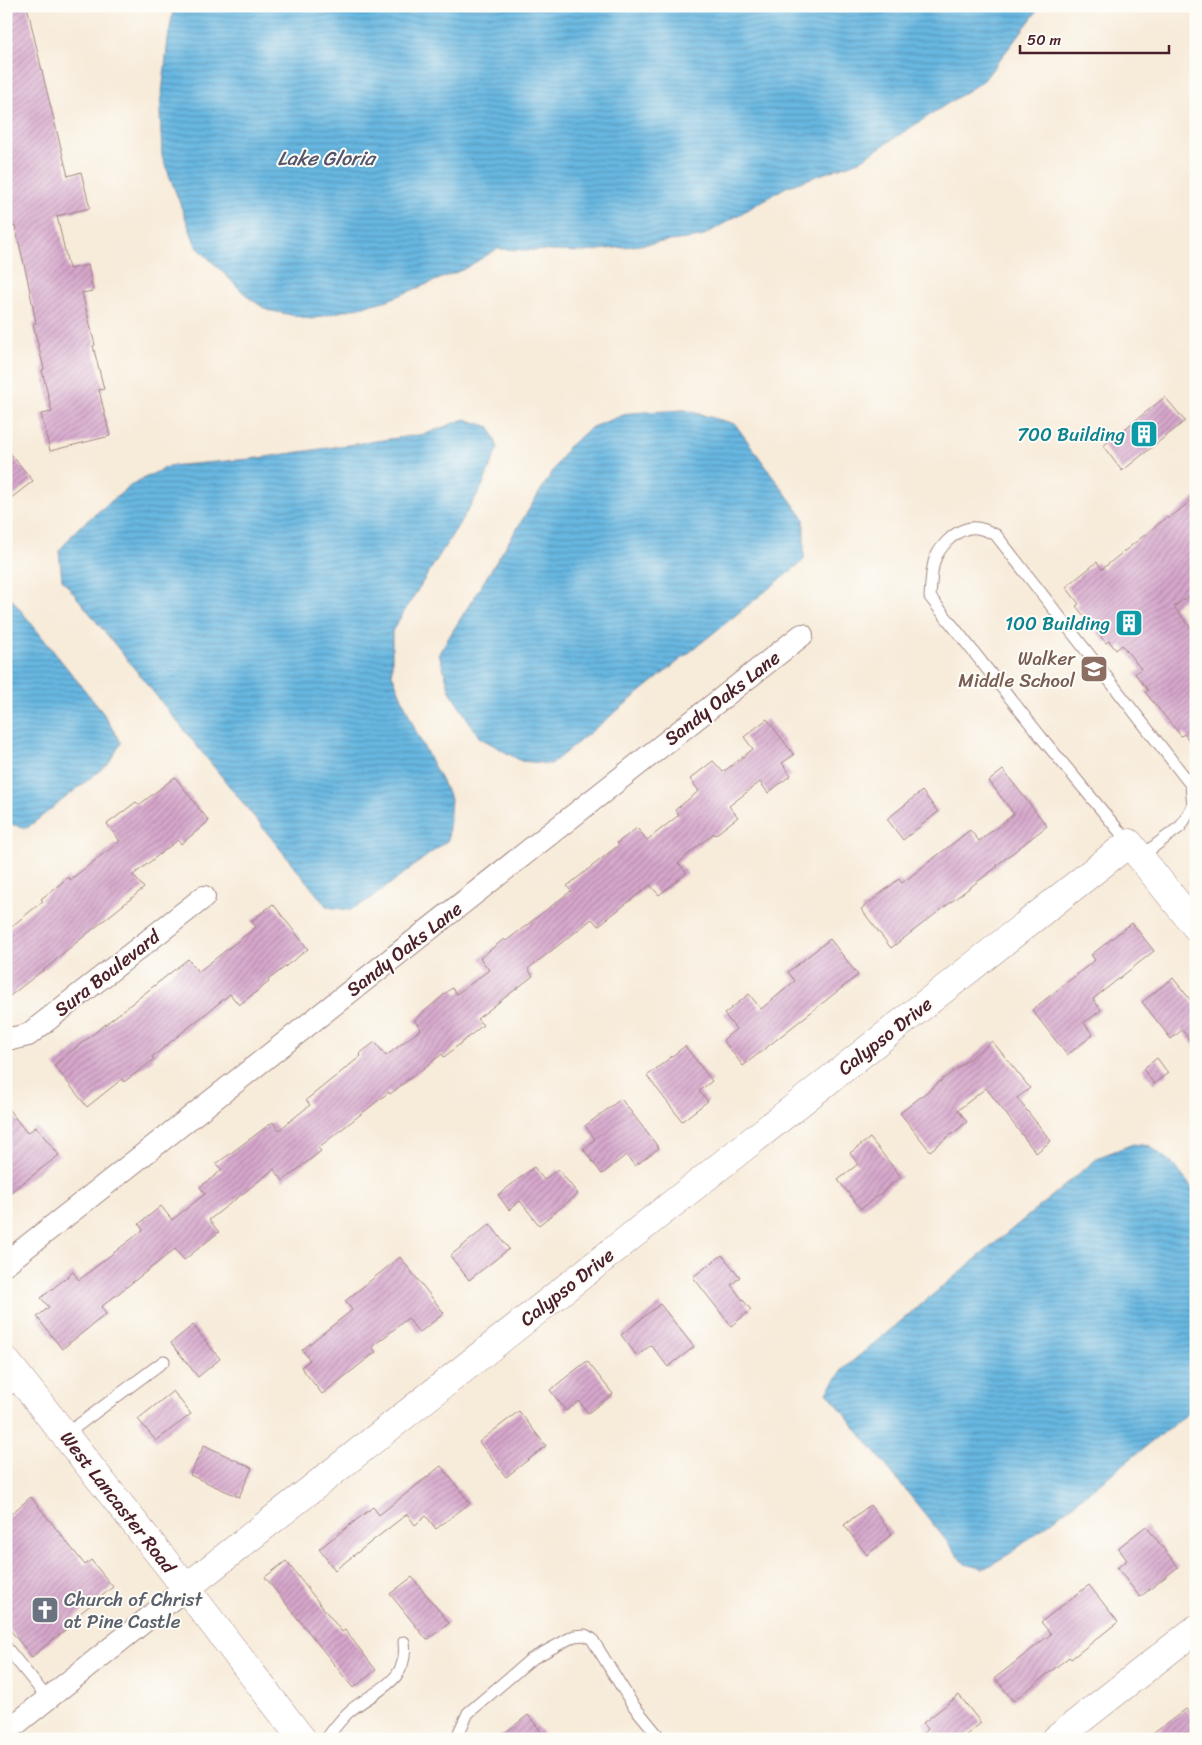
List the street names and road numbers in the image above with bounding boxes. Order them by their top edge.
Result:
street label: Sandy Oaks Lane [657,642,788,754]
street label: Sandy Oaks Lane [339,893,470,1005]
street label: Sura Boulevard [47,920,168,1025]
street label: Calypso Drive [830,988,940,1084]
street label: Calypso Drive [512,1239,622,1335]
street label: West Lancaster Road [52,1423,185,1581]

